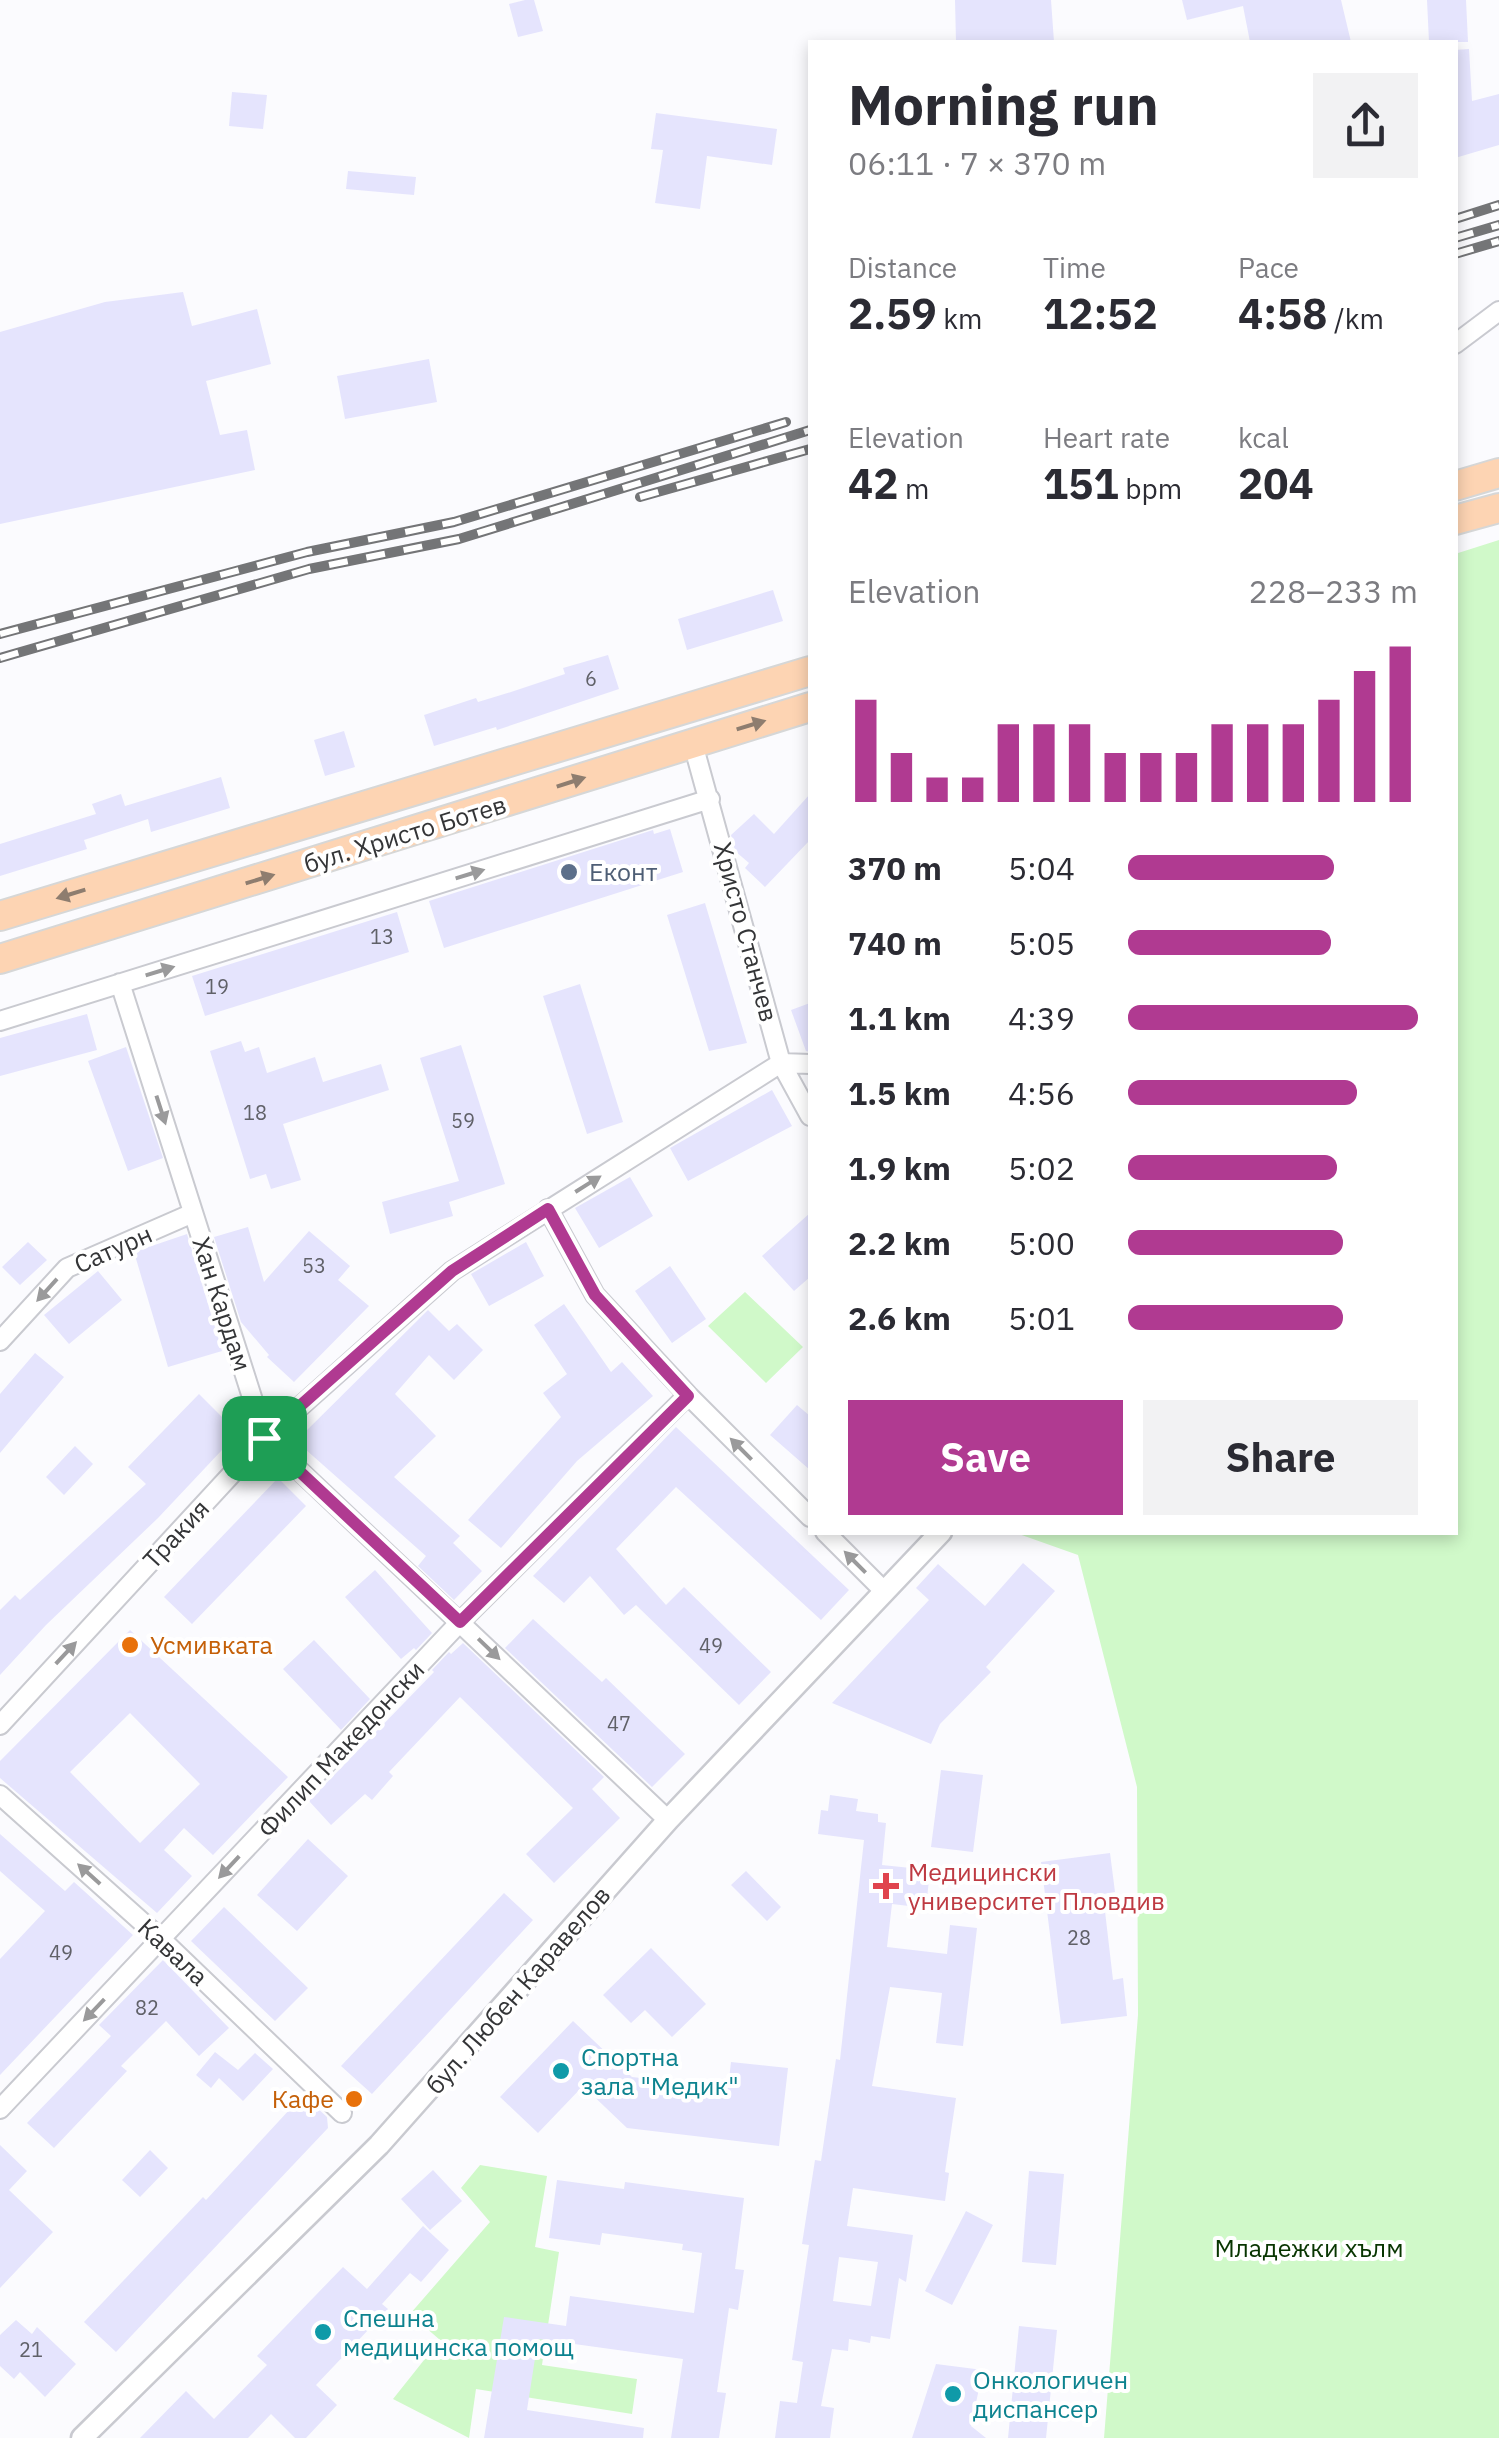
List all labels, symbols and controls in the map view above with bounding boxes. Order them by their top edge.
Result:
text: Morning run [848,69,1159,140]
button: share [1313,73,1418,178]
text: 06:11 · 7 × 370 m [848,142,1106,184]
text: Distance [848,249,957,286]
text: Time [1043,249,1106,286]
text: Pace [1238,249,1299,286]
text: 2.59 [848,286,937,341]
text: 12:52 [1043,286,1158,341]
text: 4:58 [1238,286,1327,341]
text: km [937,300,982,337]
text: /km [1327,300,1384,337]
text: Elevation [848,419,964,456]
text: Heart rate [1043,419,1170,456]
text: kcal [1238,419,1289,456]
text: 42 [848,456,898,511]
text: 151 [1043,456,1119,511]
text: 204 [1238,456,1314,511]
text: m [898,470,929,507]
text: bpm [1119,470,1182,507]
text: Elevation [848,570,981,612]
text: 228–233 m [1248,570,1418,612]
house number: 6 [585,665,597,692]
one-way arrow [737,717,767,732]
one-way arrow [556,774,586,789]
street label: бул. Христо Ботев [300,787,510,880]
street label: Христо Станчев [707,838,786,1025]
text: 370 m [848,847,942,889]
text: 5:04 [1008,847,1075,889]
place label: Еконт [589,855,658,888]
marker: Еконт [558,861,580,883]
one-way arrow [455,866,486,881]
one-way arrow [246,871,276,886]
one-way arrow [55,887,86,902]
text: 740 m [848,922,942,964]
text: 5:05 [1008,922,1075,964]
house number: 13 [370,923,394,950]
one-way arrow [145,963,176,978]
house number: 19 [205,973,229,1000]
text: 1.1 km [848,997,951,1039]
text: 4:39 [1008,997,1075,1039]
text: 1.5 km [848,1072,951,1114]
text: 4:56 [1008,1072,1075,1114]
one-way arrow [154,1095,169,1125]
house number: 18 [243,1099,267,1126]
house number: 59 [451,1107,475,1134]
text: 1.9 km [848,1147,951,1189]
text: 5:02 [1008,1147,1075,1189]
one-way arrow [574,1175,601,1194]
street label: Сатурн [69,1217,157,1280]
text: 2.2 km [848,1222,951,1264]
text: 5:00 [1008,1222,1075,1264]
street label: Хан Кардам [185,1233,260,1375]
house number: 53 [302,1252,326,1279]
one-way arrow [36,1278,59,1302]
text: 2.6 km [848,1297,951,1339]
text: 5:01 [1008,1297,1075,1339]
pin [222,1396,307,1481]
button: Save [848,1400,1123,1515]
button: Share [1143,1400,1418,1515]
icon: arrive [237,1411,292,1466]
one-way arrow [730,1437,753,1461]
street label: Тракия [135,1492,216,1575]
one-way arrow [844,1551,867,1575]
place label: Усмивката [150,1628,273,1661]
house number: 49 [699,1632,723,1659]
marker: Усмивката [119,1634,141,1656]
one-way arrow [476,1637,500,1660]
one-way arrow [54,1641,77,1665]
street label: Филип Македонски [250,1653,431,1844]
house number: 47 [607,1710,631,1737]
one-way arrow [218,1855,241,1879]
place label: Медицински университет Пловдив [908,1855,1165,1917]
one-way arrow [77,1863,101,1886]
marker: Медицински университет Пловдив [873,1873,899,1899]
street label: бул. Любен Каравелов [418,1879,617,2101]
street label: Кавала [131,1911,216,1993]
house number: 28 [1067,1924,1091,1951]
house number: 49 [49,1939,73,1966]
house number: 82 [135,1994,159,2021]
one-way arrow [83,1997,106,2021]
place label: Спортна зала "Медик" [581,2040,739,2102]
marker: Спортна зала "Медик" [550,2060,572,2082]
place label: Кафе [272,2082,334,2115]
marker: Кафе [343,2088,365,2110]
park label: Младежки хълм [1214,2231,1404,2264]
place label: Спешна медицинска помощ [343,2301,574,2363]
marker: Спешна медицинска помощ [312,2321,334,2343]
house number: 21 [19,2336,43,2363]
place label: Онкологичен диспансер [973,2363,1128,2425]
marker: Онкологичен диспансер [942,2383,964,2405]

